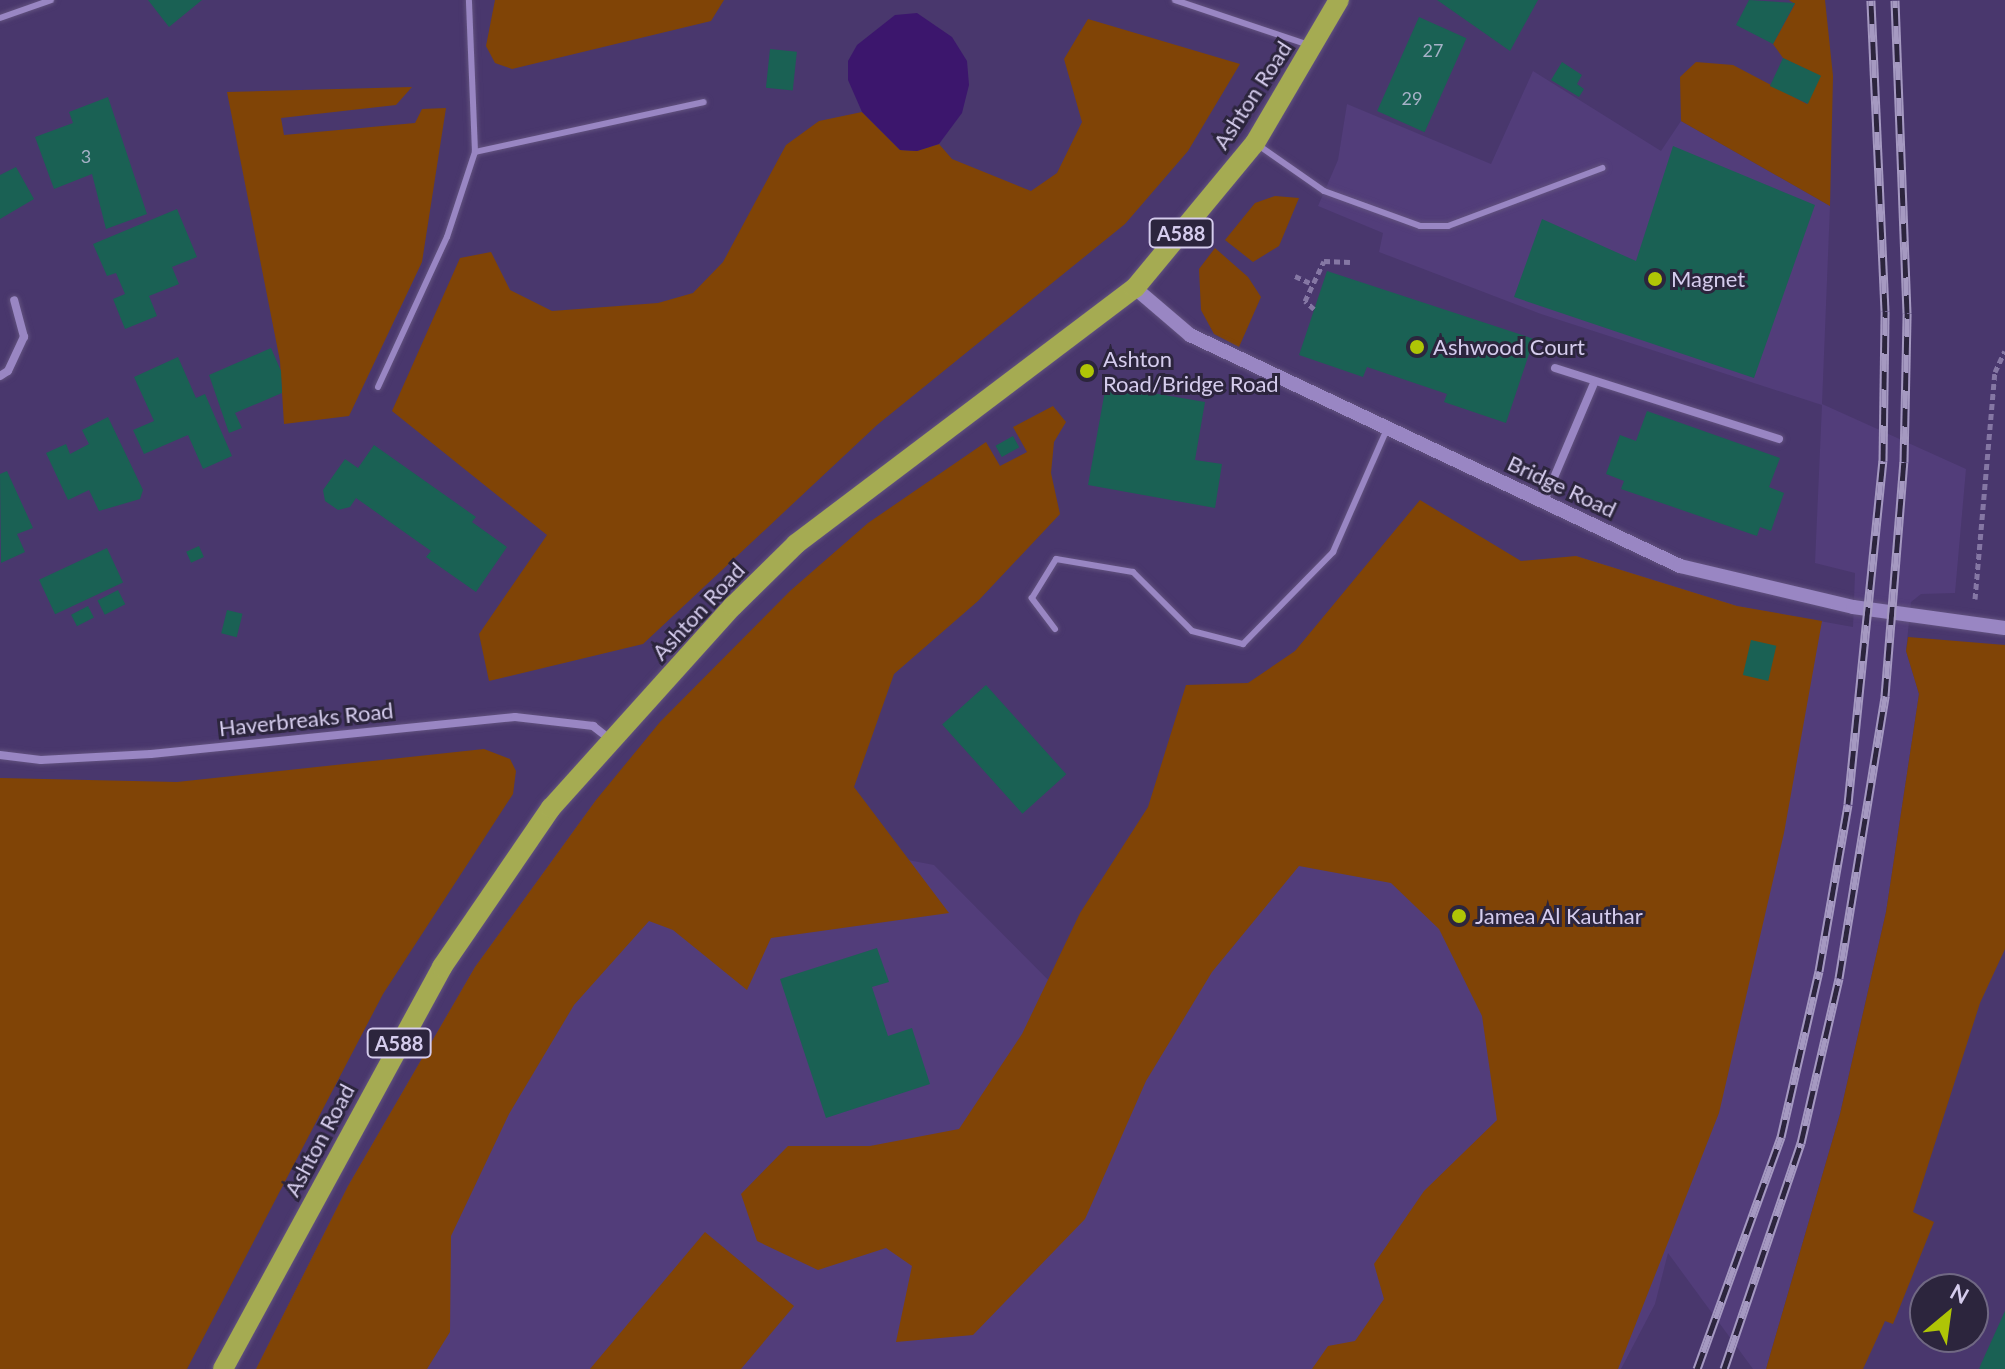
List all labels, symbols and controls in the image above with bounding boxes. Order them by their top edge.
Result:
street label: Ashton Road [1207,36,1297,154]
house number: 27 [1423,39,1443,61]
house number: 29 [1402,87,1422,109]
house number: 3 [81,145,91,167]
road number: A588 [1147,217,1215,249]
place label: Magnet [1671,266,1745,292]
marker: Magnet [1646,270,1664,288]
place label: Ashwood Court [1433,334,1585,360]
marker: Ashwood Court [1408,338,1426,356]
place label: Ashton Road/Bridge Road [1103,345,1279,396]
marker: Ashton Road/Bridge Road [1078,362,1096,380]
street label: Bridge Road [1503,449,1621,523]
street label: Ashton Road [646,557,750,665]
street label: Haverbreaks Road [217,697,395,741]
place label: Jamea Al Kauthar [1475,903,1644,929]
marker: Jamea Al Kauthar [1450,907,1468,925]
road number: A588 [365,1027,433,1059]
street label: Ashton Road [278,1079,360,1201]
north arrow [1909,1273,1989,1353]
text: N [1946,1277,1974,1309]

